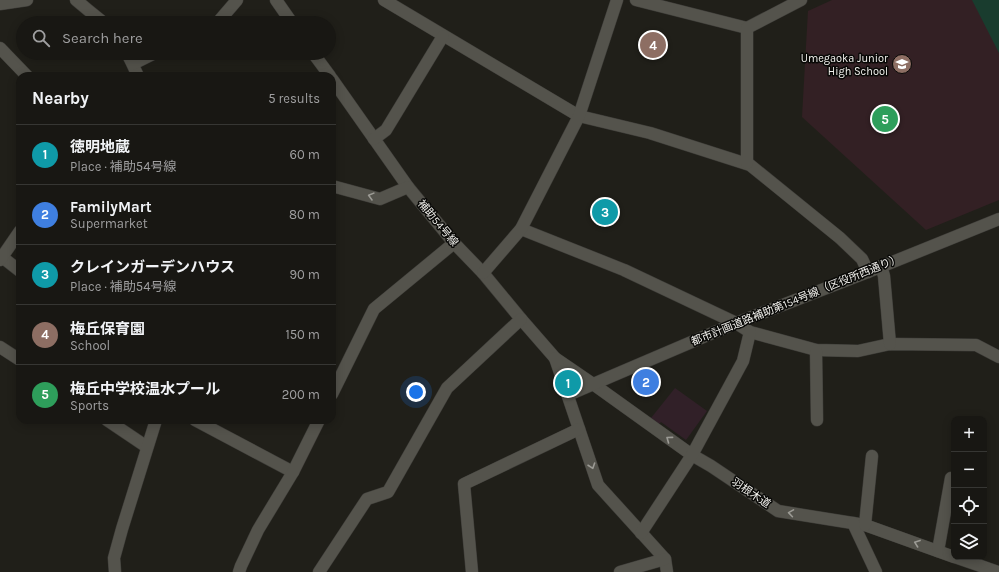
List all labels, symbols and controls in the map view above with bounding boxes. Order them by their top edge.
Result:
search box [16,16,336,60]
icon: search [30,27,52,49]
text: Search here [62,29,143,47]
pin: 4 [640,30,666,60]
place label: Umegaoka Junior High School [801,52,888,78]
school or university icon: Umegaoka Junior High School [891,53,913,75]
text: Nearby [32,88,89,108]
text: 5 results [268,91,320,106]
pin: 5 [872,104,898,134]
text: 徳明地蔵 [70,138,130,156]
text: 1 [43,147,47,162]
text: 60 m [290,147,320,162]
text: Place · 補助54号線 [70,159,176,174]
one-way arrow [368,193,375,201]
street label: 補助54号線 [415,197,461,249]
pin: 3 [592,197,618,227]
text: FamilyMart [70,198,152,216]
text: 2 [41,207,49,222]
text: 80 m [289,207,320,222]
text: Supermarket [70,216,148,231]
street label: 都市計画道路補助第154号線（区役所西通り） [689,252,903,348]
text: クレインガーデンハウス [70,258,235,276]
text: 3 [41,267,49,282]
text: 90 m [289,267,320,282]
text: Place · 補助54号線 [70,279,176,294]
text: 梅丘保育園 [70,320,145,338]
text: 4 [41,327,49,342]
text: 150 m [285,327,320,342]
text: School [70,338,110,353]
pin: 2 [633,367,659,397]
pin: 1 [555,368,581,398]
text: 梅丘中学校温水プール [70,380,220,398]
your location [406,382,426,402]
text: 5 [41,387,49,402]
text: 200 m [282,387,320,402]
text: Sports [70,398,109,413]
map controls [951,416,987,560]
button: + [951,416,987,452]
one-way arrow [667,437,674,444]
button: − [951,452,987,488]
one-way arrow [587,463,595,470]
street label: 羽根木道 [729,475,773,511]
button: locate [951,488,987,524]
one-way arrow [788,509,795,518]
button: layers [951,524,987,560]
one-way arrow [914,540,921,548]

